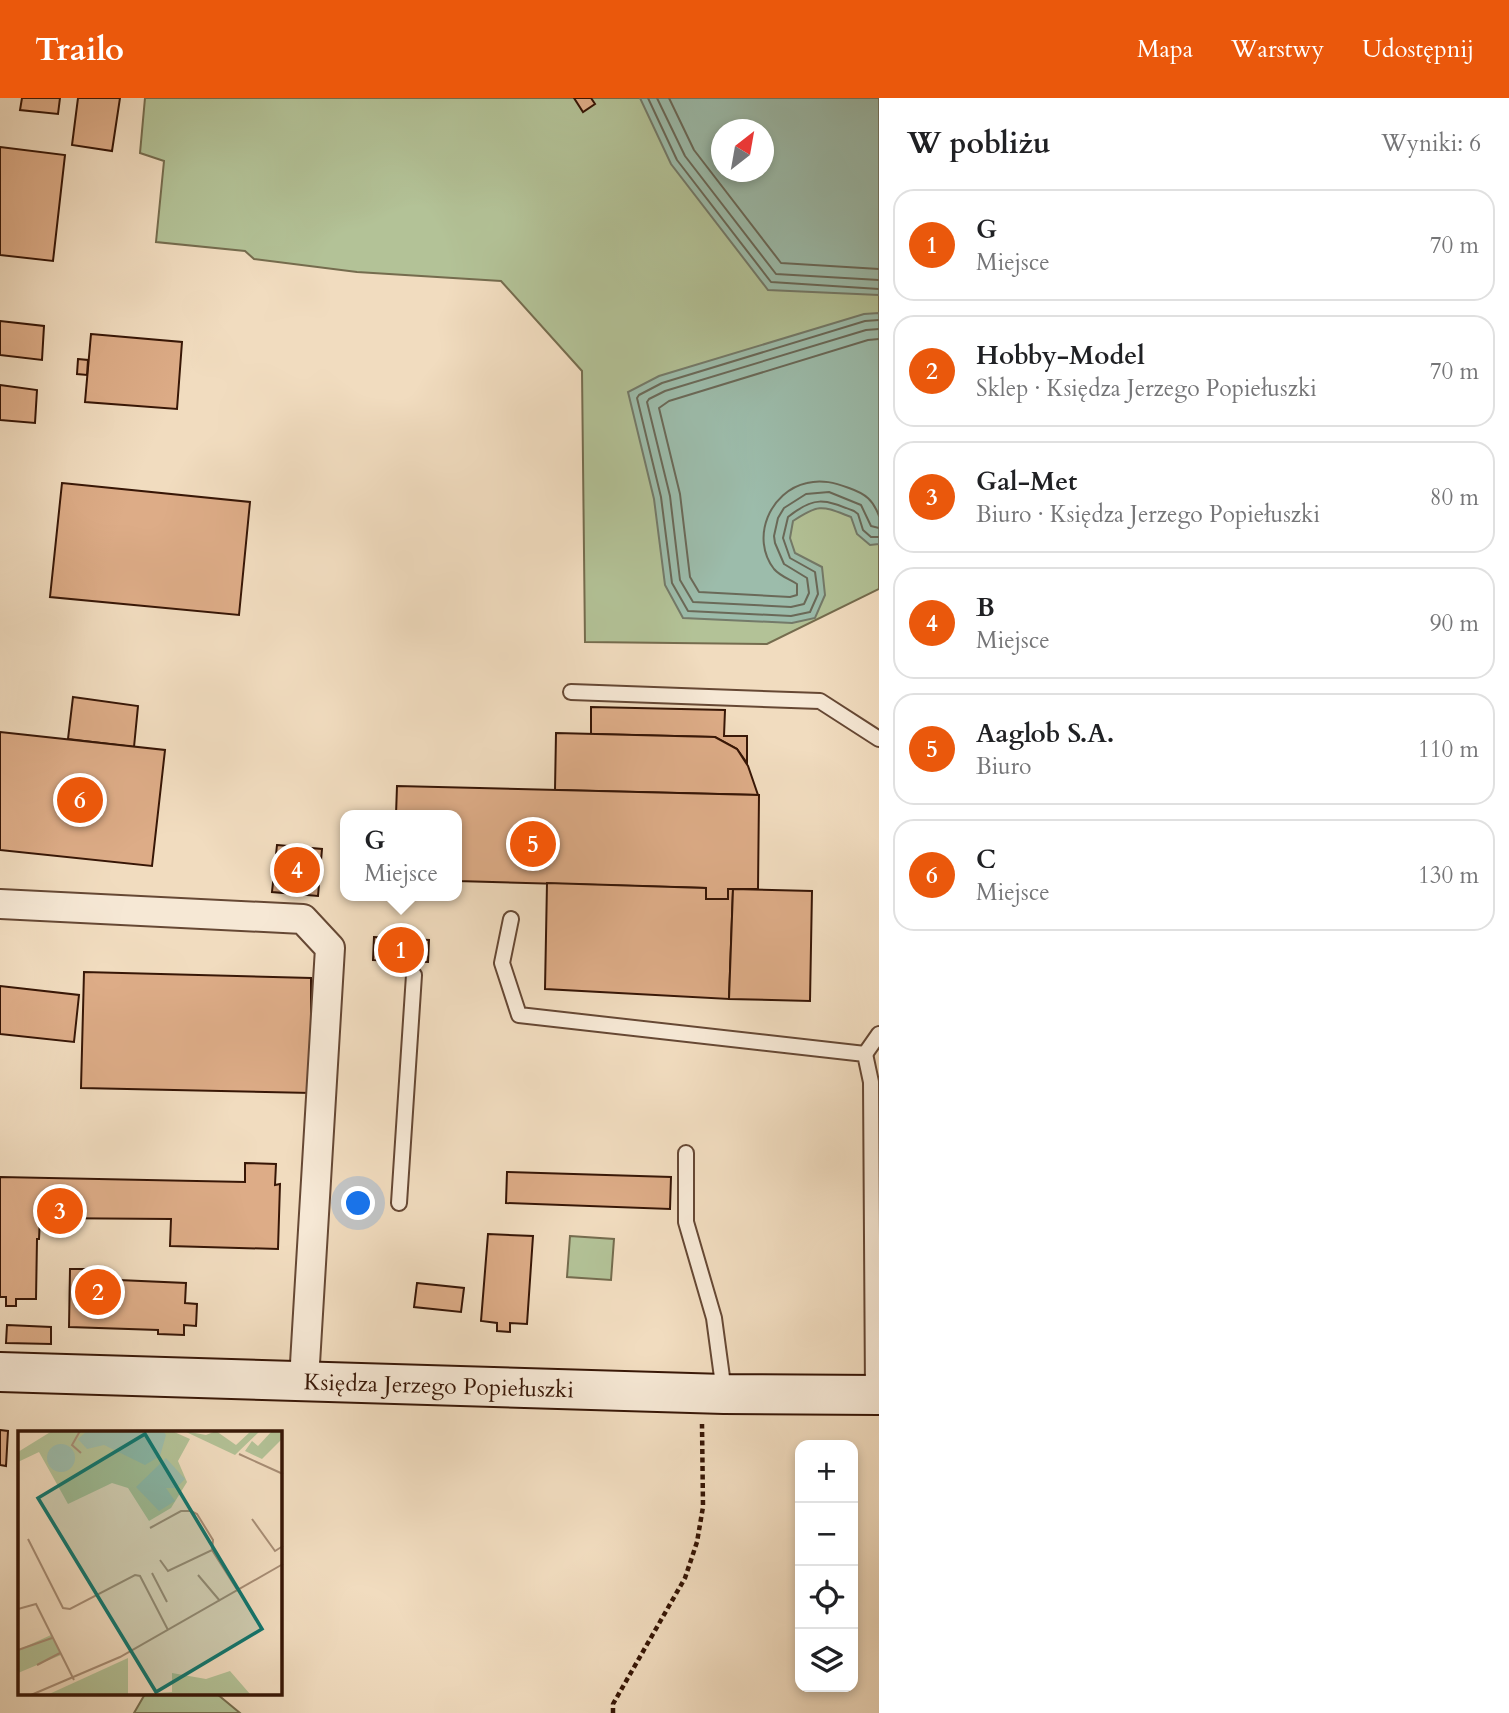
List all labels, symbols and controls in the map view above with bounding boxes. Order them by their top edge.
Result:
text: Trailo [35,27,124,72]
text: Mapa [1137,33,1193,66]
text: Warstwy [1231,33,1324,66]
text: Udostępnij [1362,33,1474,66]
north arrow [711,119,774,182]
text: W pobliżu [907,123,1051,164]
text: Wyniki: 6 [1381,128,1481,159]
text: G [976,212,997,247]
text: 1 [926,230,938,261]
text: 70 m [1430,230,1479,261]
text: Miejsce [976,247,1050,278]
text: Hobby-Model [976,338,1145,373]
text: 2 [926,356,938,387]
text: 70 m [1430,356,1479,387]
text: Sklep · Księdza Jerzego Popiełuszki [976,373,1317,404]
text: Gal-Met [976,464,1077,499]
text: 3 [926,482,938,513]
text: 80 m [1430,482,1479,513]
text: Biuro · Księdza Jerzego Popiełuszki [976,499,1320,530]
text: B [976,590,995,625]
text: 4 [926,608,938,639]
text: 90 m [1430,608,1479,639]
text: Miejsce [976,625,1050,656]
text: Aaglob S.A. [976,716,1114,751]
text: 5 [926,734,938,765]
text: 110 m [1418,734,1479,765]
text: Biuro [976,751,1032,782]
pin: 6 [57,774,103,826]
popup [340,810,462,901]
pin: 5 [510,818,556,870]
text: G [364,823,385,858]
text: C [976,842,996,877]
pin: 4 [274,844,320,896]
text: Miejsce [364,858,438,889]
text: 6 [926,860,938,891]
text: 130 m [1418,860,1479,891]
text: Miejsce [976,877,1050,908]
pin: 1 [378,924,424,976]
pin: 3 [37,1185,83,1237]
your location [341,1186,375,1220]
pin: 2 [75,1266,121,1318]
street label: Księdza Jerzego Popiełuszki [303,1366,574,1405]
inset map [18,1431,282,1696]
map controls [795,1440,858,1692]
button: + [795,1440,858,1503]
button: − [795,1503,858,1566]
button: locate [795,1566,858,1629]
button: layers [795,1629,858,1692]

